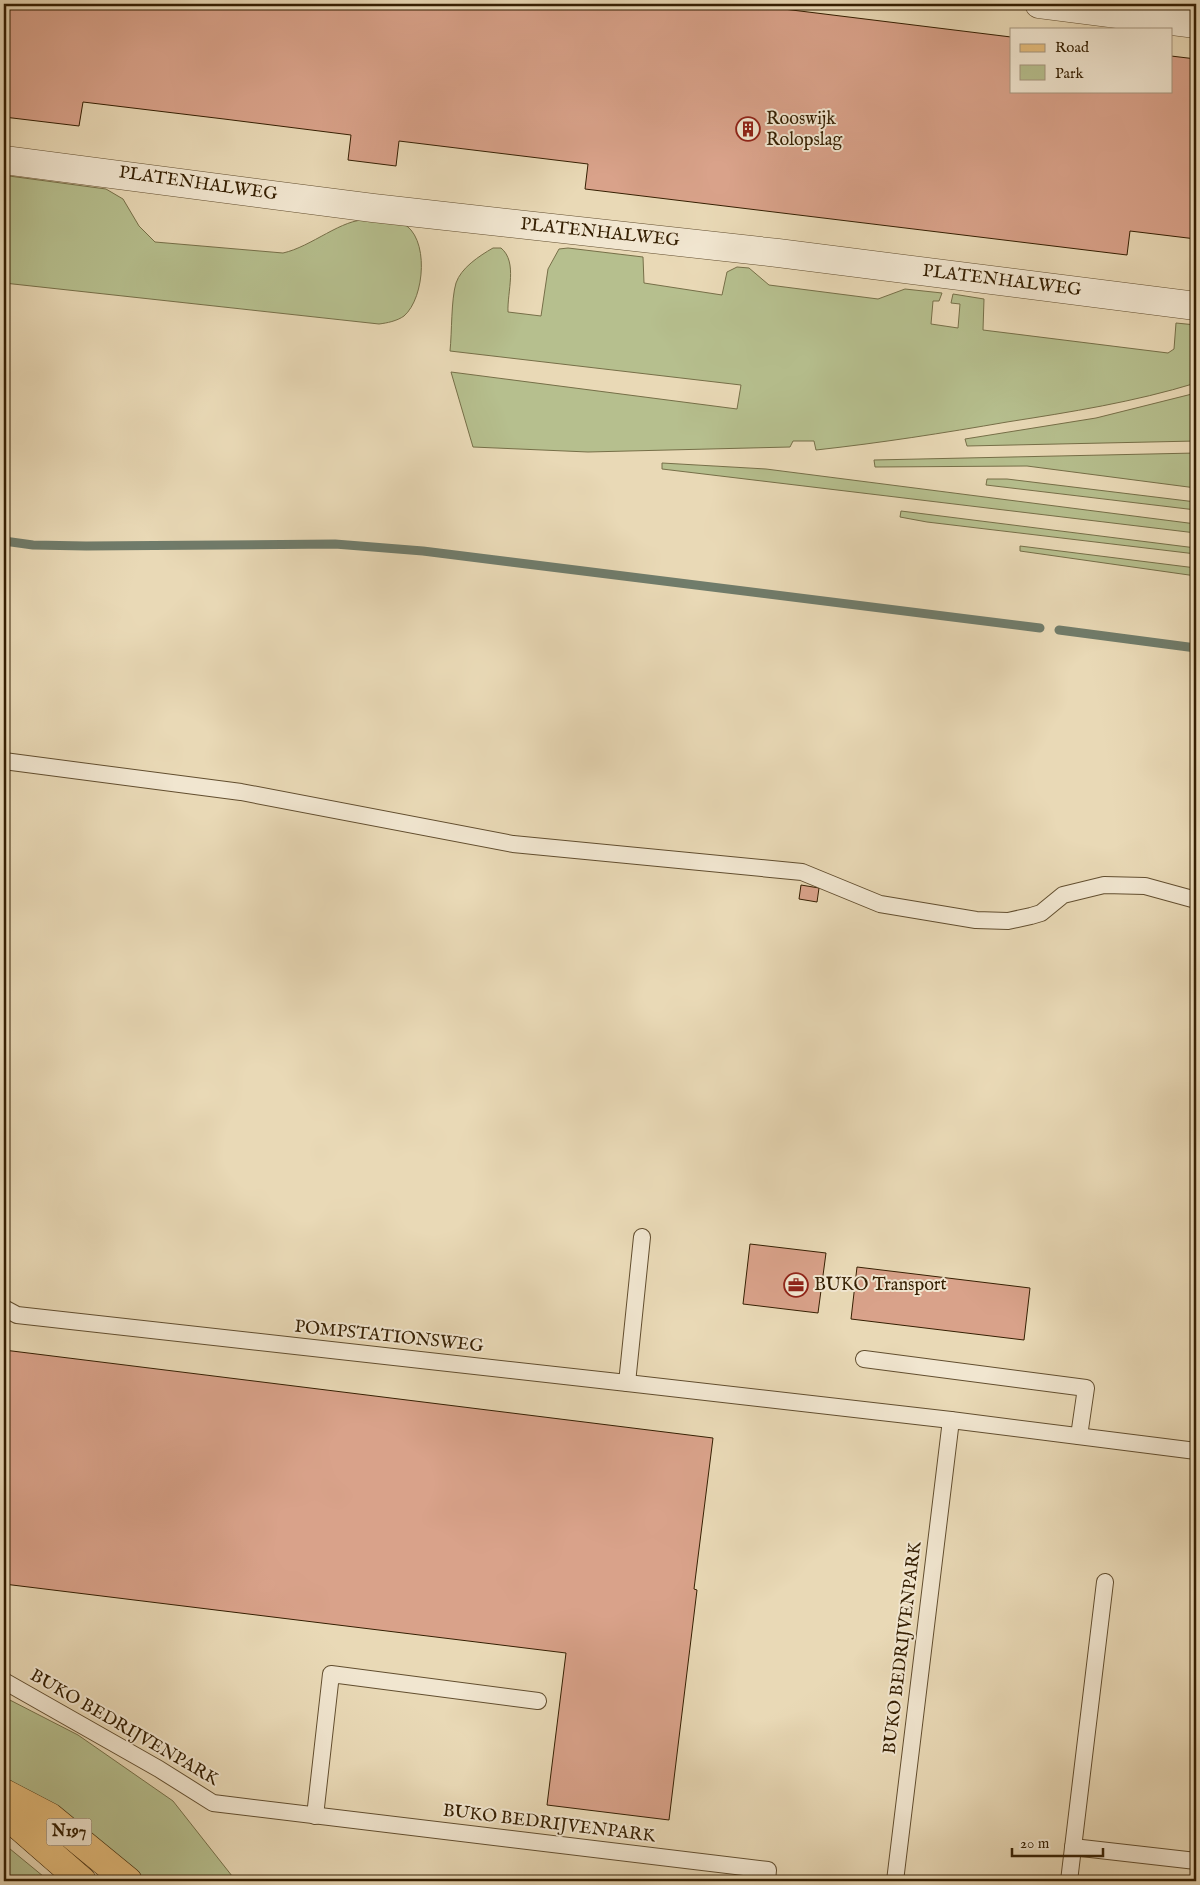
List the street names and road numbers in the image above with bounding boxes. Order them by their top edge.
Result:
street label: PLATENHALWEG [117,161,279,207]
street label: PLATENHALWEG [519,213,681,253]
street label: PLATENHALWEG [921,260,1083,302]
street label: POMPSTATIONSWEG [293,1316,485,1358]
street label: BUKO BEDRIJVENPARK [879,1539,928,1756]
street label: BUKO BEDRIJVENPARK [25,1664,223,1792]
street label: BUKO BEDRIJVENPARK [441,1800,658,1849]
road number: N197 [46,1818,92,1845]

